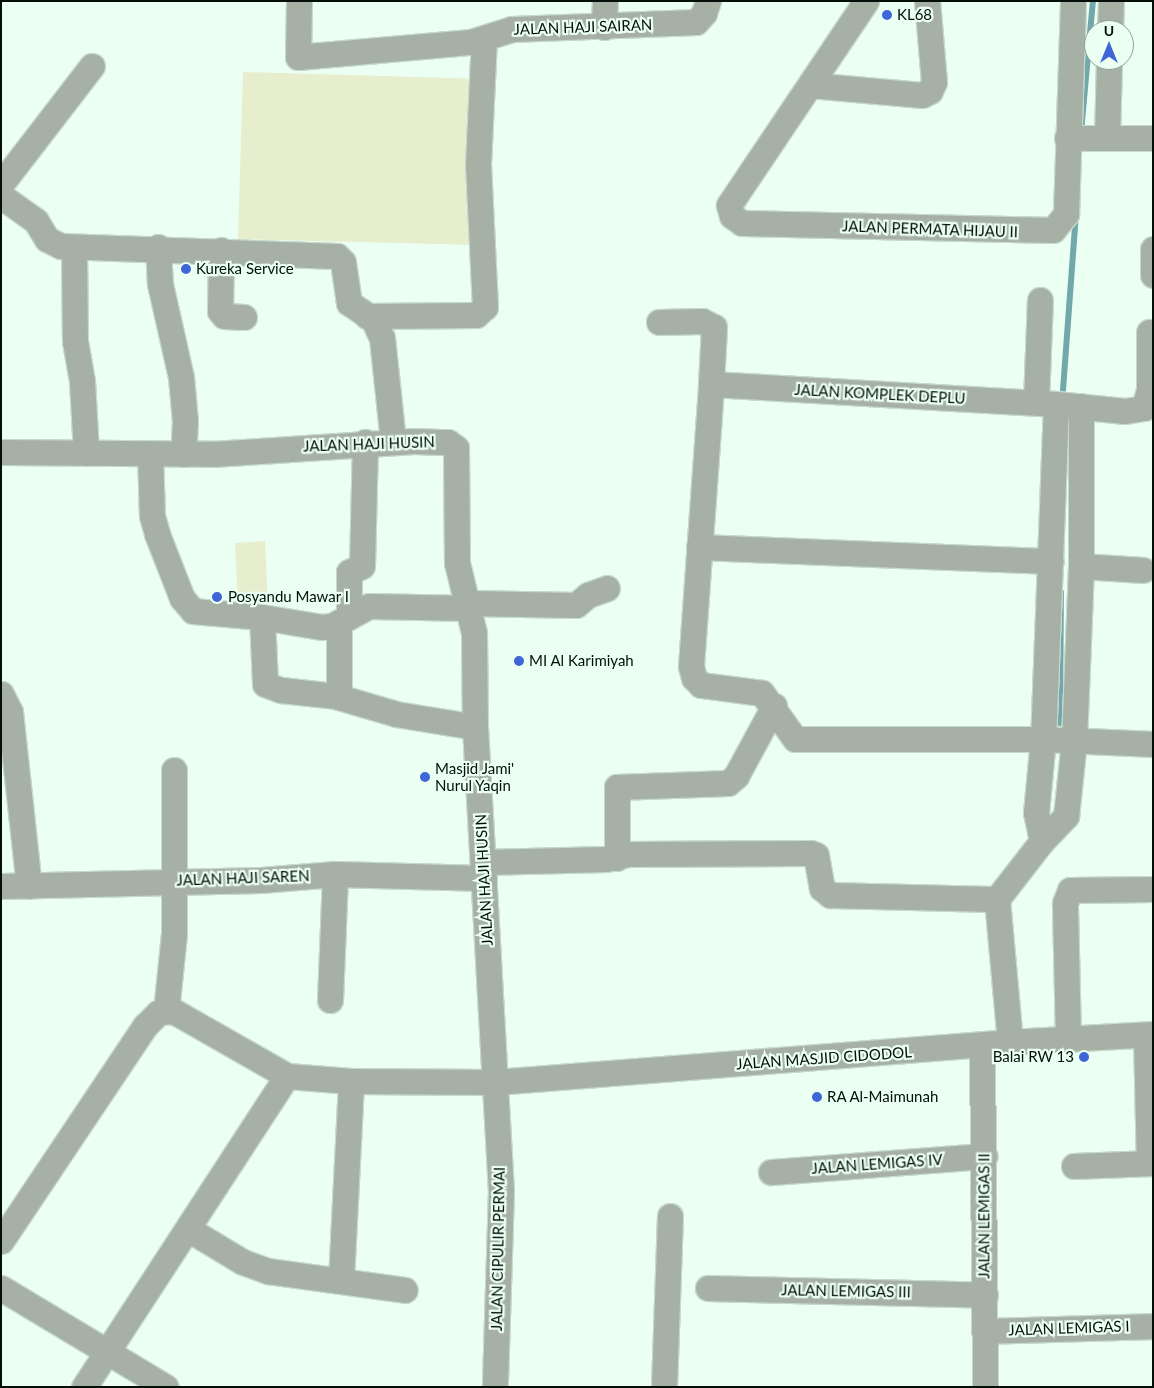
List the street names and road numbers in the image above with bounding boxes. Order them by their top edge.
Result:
street label: JALAN HAJI SAIRAN [513,16,653,38]
street label: JALAN PERMATA HIJAU II [842,217,1018,241]
street label: JALAN KOMPLEK DEPLU [794,381,966,407]
street label: JALAN HAJI HUSIN [303,433,435,455]
street label: JALAN HAJI HUSIN [472,814,496,946]
street label: JALAN HAJI SAREN [176,867,310,889]
street label: JALAN MASJID CIDODOL [735,1043,913,1073]
street label: JALAN LEMIGAS IV [811,1150,943,1178]
street label: JALAN LEMIGAS II [975,1153,993,1279]
street label: JALAN CIPULIR PERMAI [488,1167,508,1331]
street label: JALAN LEMIGAS III [781,1281,911,1301]
street label: JALAN LEMIGAS I [1008,1317,1130,1339]

